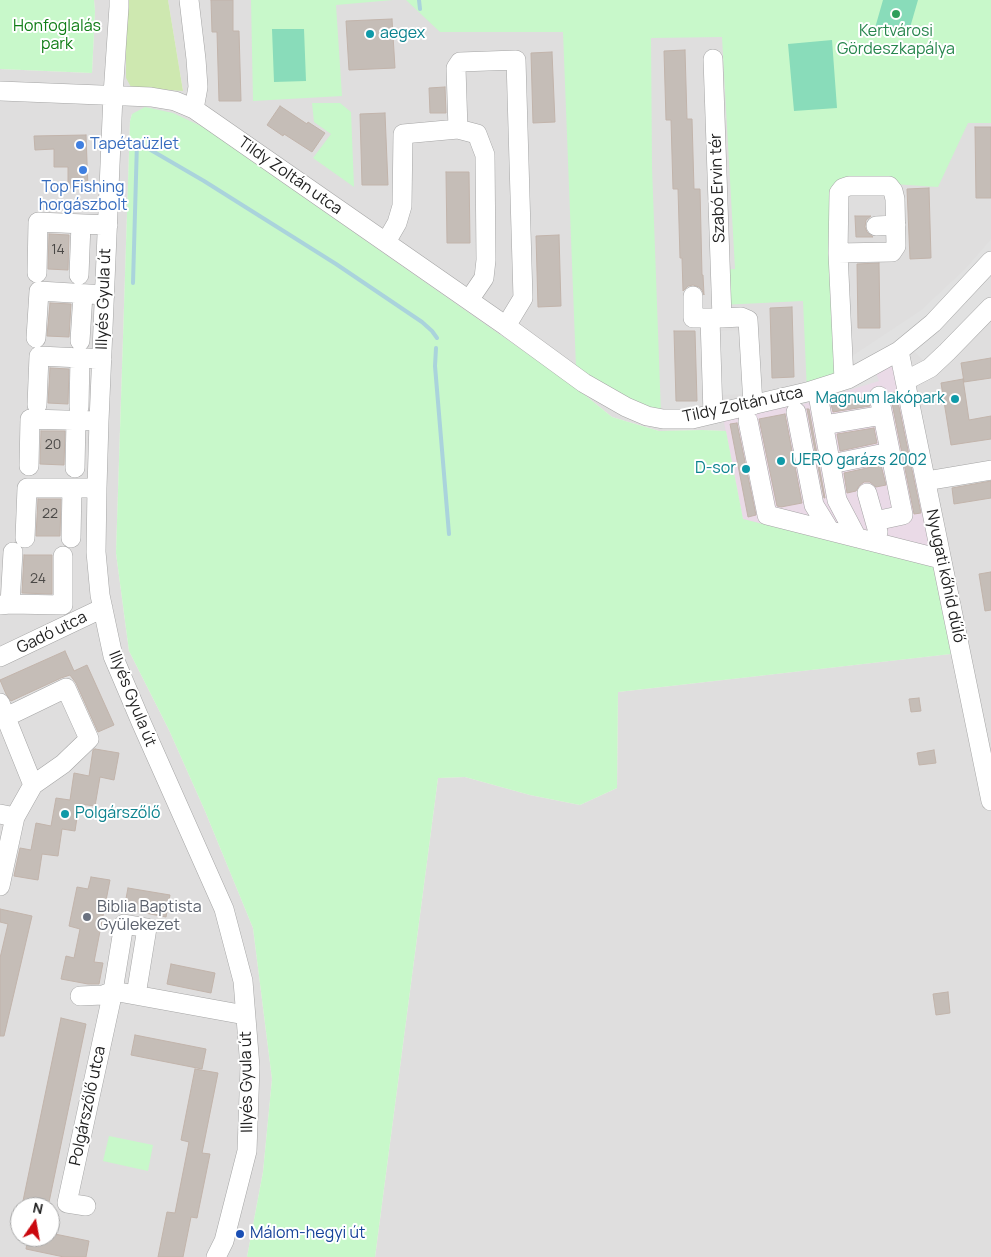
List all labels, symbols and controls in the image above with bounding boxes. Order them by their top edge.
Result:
marker: Kertvárosi Gördeszkapálya [890,8,902,20]
park label: Honfoglalás park [13,17,101,55]
place label: Kertvárosi Gördeszkapálya [837,22,955,60]
place label: aegex [380,24,425,44]
marker: aegex [364,28,376,40]
street label: Tildy Zoltán utca [234,133,346,219]
street label: Szabó Ervin tér [706,133,730,243]
place label: Tapétaüzlet [90,135,179,155]
marker: Tapétaüzlet [74,139,86,151]
marker: Top Fishing horgászbolt [77,164,89,176]
place label: Top Fishing horgászbolt [39,178,127,216]
house number: 14 [51,242,65,258]
street label: Illyés Gyula út [93,248,115,350]
street label: Tildy Zoltán utca [681,383,805,427]
place label: Magnum lakópark [815,389,945,409]
marker: Magnum lakópark [949,393,961,405]
house number: 20 [45,437,61,453]
place label: UERO garázs 2002 [791,451,927,471]
marker: UERO garázs 2002 [775,455,787,467]
place label: D-sor [695,459,736,479]
marker: D-sor [740,463,752,475]
house number: 22 [42,506,58,522]
street label: Nyugati kőhíd dűlő [921,508,969,644]
house number: 24 [30,571,46,587]
street label: Gadó utca [14,608,90,658]
street label: Illyés Gyula út [104,648,160,750]
place label: Polgárszőlő [75,804,161,824]
marker: Polgárszőlő [59,808,71,820]
place label: Biblia Baptista Gyülekezet [97,898,202,936]
marker: Biblia Baptista Gyülekezet [81,911,93,923]
street label: Illyés Gyula út [237,1031,257,1133]
street label: Polgárszőlő utca [66,1044,110,1168]
north arrow [10,1197,60,1247]
text: N [31,1197,45,1218]
place label: Málom-hegyi út [250,1224,365,1244]
marker: Málom-hegyi út [234,1228,246,1240]

